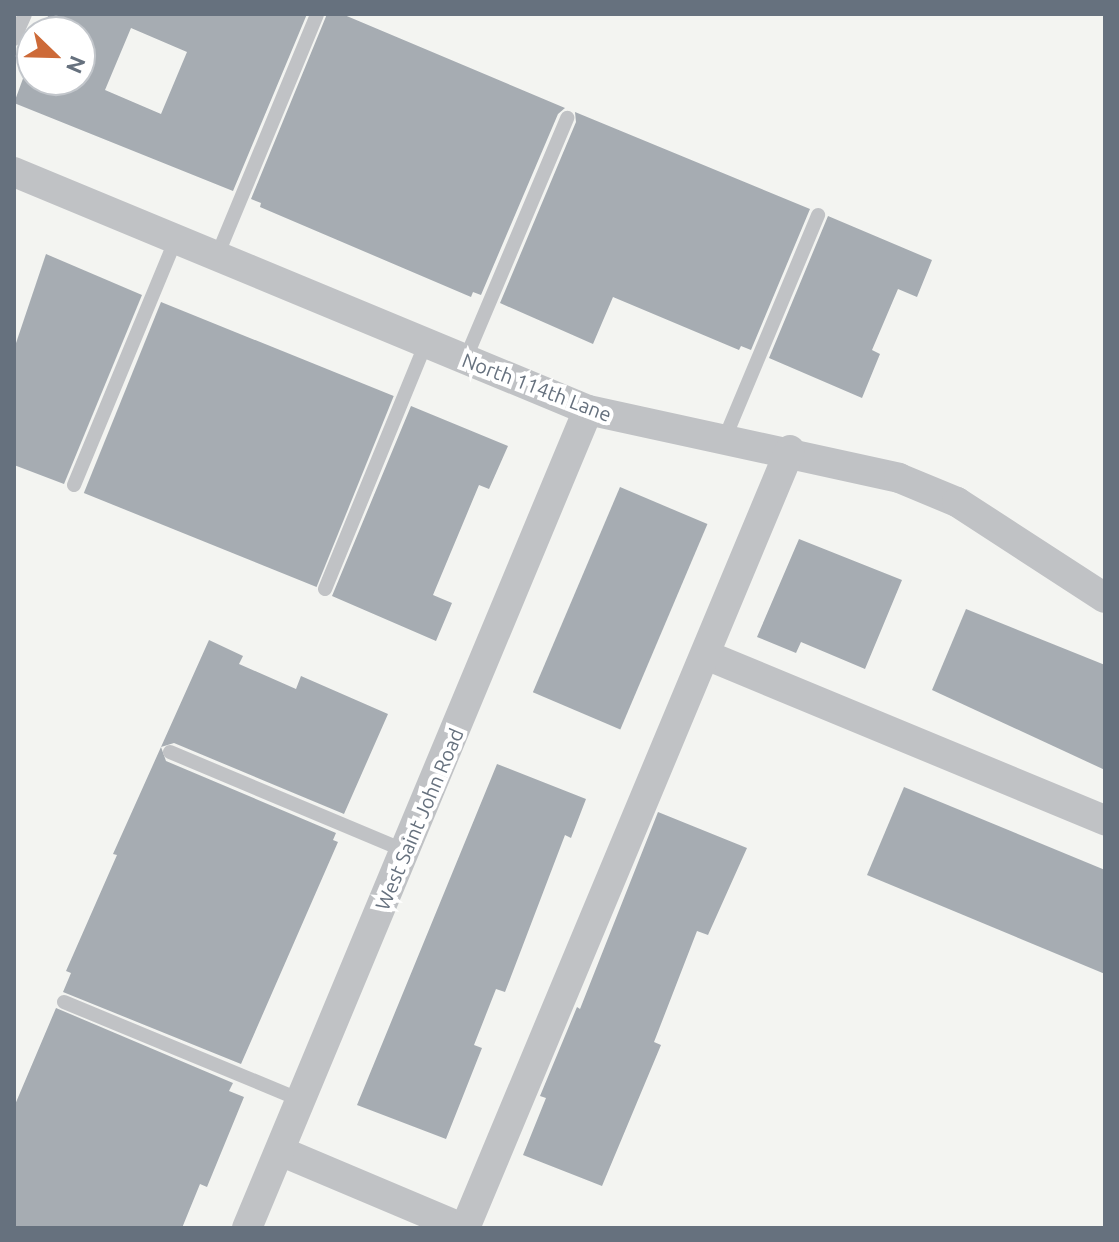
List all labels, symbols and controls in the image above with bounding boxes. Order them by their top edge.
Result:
north arrow [16,16,96,96]
text: N [62,52,91,77]
street label: North 114th Lane [459,347,615,427]
street label: West Saint John Road [370,725,468,913]

